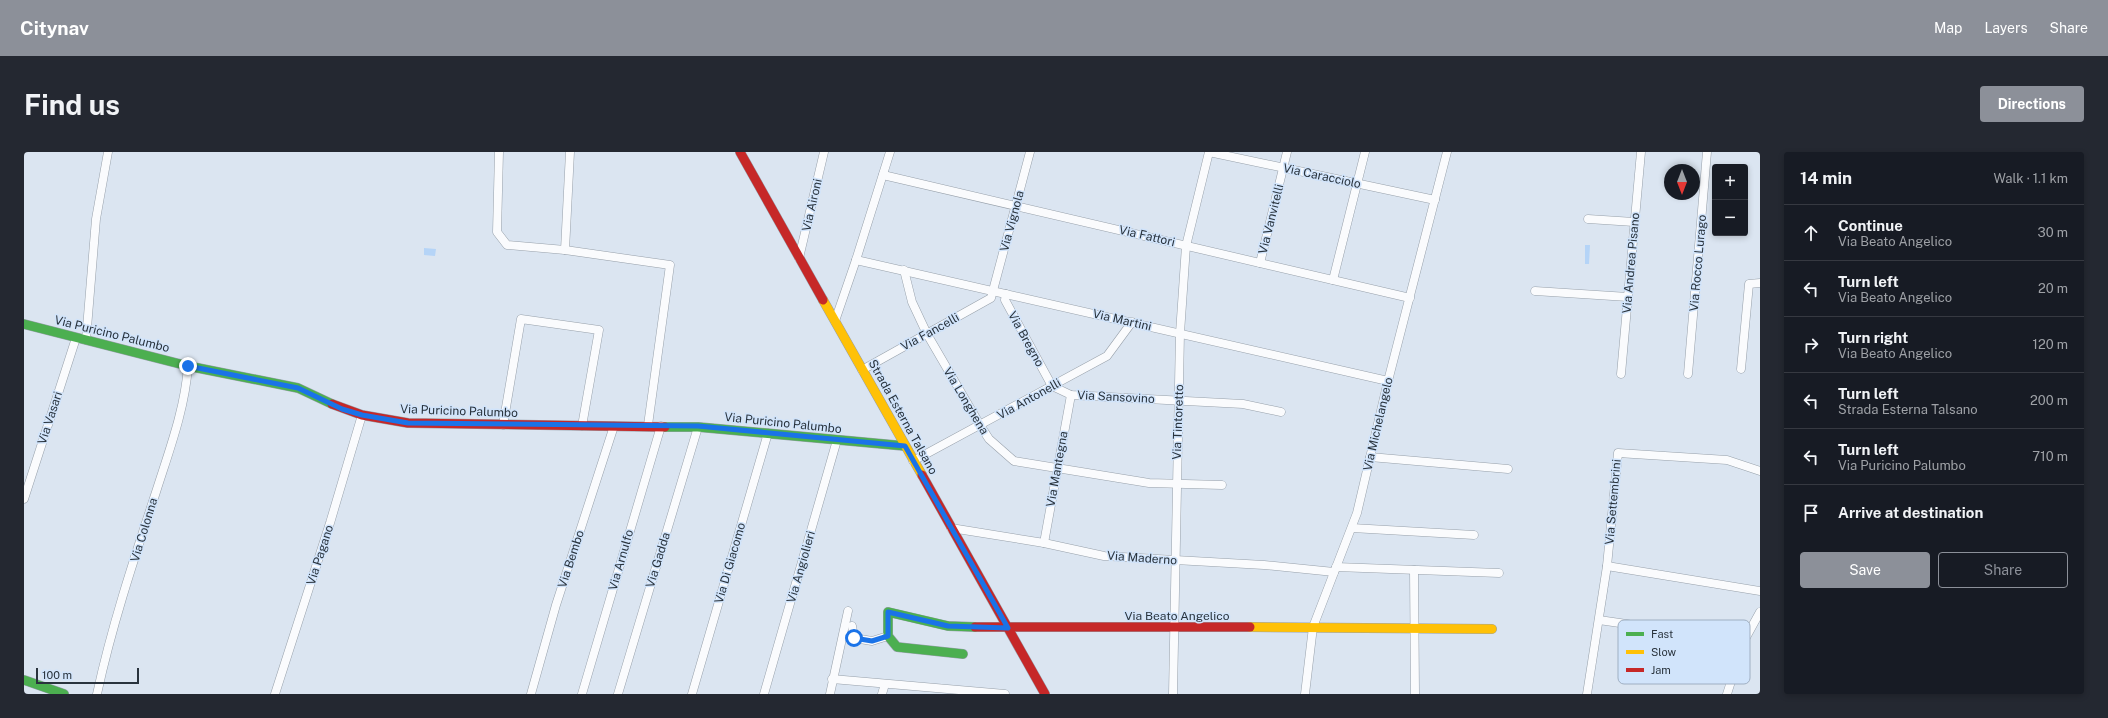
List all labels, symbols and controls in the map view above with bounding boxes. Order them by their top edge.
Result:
text: Citynav [20,17,89,39]
text: Map [1934,20,1962,36]
text: Layers [1984,20,2028,36]
text: Share [2050,20,2088,36]
button: Directions [1980,86,2084,122]
text: Find us [24,88,120,121]
street label: Via Caracciolo [1282,161,1362,191]
north arrow [1664,164,1700,200]
map controls [1712,164,1748,236]
button: + [1712,164,1748,200]
text: 14 min [1800,168,1852,188]
text: Walk · 1.1 km [1993,171,2068,186]
street label: Via Aironi [799,177,825,233]
street label: Via Vanvitelli [1256,183,1286,255]
street label: Via Vignola [997,189,1027,253]
button: − [1712,200,1748,236]
street label: Via Andrea Pisano [1620,212,1642,314]
street label: Via Rocco Lurago [1687,214,1709,312]
text: Continue [1838,217,1903,234]
icon: ahead [1800,222,1822,244]
street label: Via Fattori [1118,223,1176,249]
text: 30 m [2038,225,2068,240]
text: Via Beato Angelico [1838,234,1952,249]
text: Turn left [1838,273,1899,290]
icon: left [1800,278,1822,300]
text: 20 m [2038,281,2068,296]
text: Via Beato Angelico [1838,290,1952,305]
street label: Via Martini [1091,306,1153,334]
street label: Via Bregno [1005,309,1047,369]
street label: Via Fancelli [898,310,962,354]
street label: Via Puricino Palumbo [53,313,171,355]
text: Turn right [1838,329,1908,346]
icon: right [1800,334,1822,356]
text: 120 m [2033,337,2068,352]
text: Via Beato Angelico [1838,346,1952,361]
route end [179,357,197,375]
street label: Strada Esterna Talsano [866,357,940,477]
street label: Via Longhena [940,365,992,437]
street label: Via Antonelli [995,376,1063,422]
street label: Via Michelangelo [1360,376,1396,472]
street label: Via Tintoretto [1170,384,1186,460]
text: Turn left [1838,385,1899,402]
street label: Via Sansovino [1077,388,1155,406]
street label: Via Vasari [35,390,65,446]
icon: left [1800,390,1822,412]
text: 200 m [2030,393,2068,408]
street label: Via Puricino Palumbo [400,402,518,420]
text: Strada Esterna Talsano [1838,402,1978,417]
street label: Via Puricino Palumbo [724,410,843,436]
street label: Via Mantegna [1043,430,1071,508]
text: Turn left [1838,441,1899,458]
icon: left [1800,446,1822,468]
text: 710 m [2032,449,2068,464]
text: Via Puricino Palumbo [1838,458,1966,473]
street label: Via Settembrini [1602,459,1624,545]
street label: Via Colonna [128,496,160,564]
icon: arrive [1800,502,1822,524]
text: Arrive at destination [1838,504,1983,521]
street label: Via Di Giacomo [712,521,748,605]
street label: Via Pagano [304,523,336,587]
street label: Via Bembo [555,528,587,590]
street label: Via Arnulfo [606,528,636,592]
street label: Via Angiolieri [784,529,818,605]
street label: Via Gadda [643,531,673,589]
street label: Via Maderno [1107,549,1178,567]
button: Save [1800,552,1930,588]
button: Share [1938,552,2068,588]
street label: Via Beato Angelico [1124,609,1230,623]
legend [1618,620,1750,684]
text: Fast [1651,628,1673,640]
route start [845,629,863,647]
text: Slow [1651,646,1677,658]
text: Jam [1651,664,1671,676]
scale bar [36,666,139,685]
text: 100 m [42,669,72,681]

